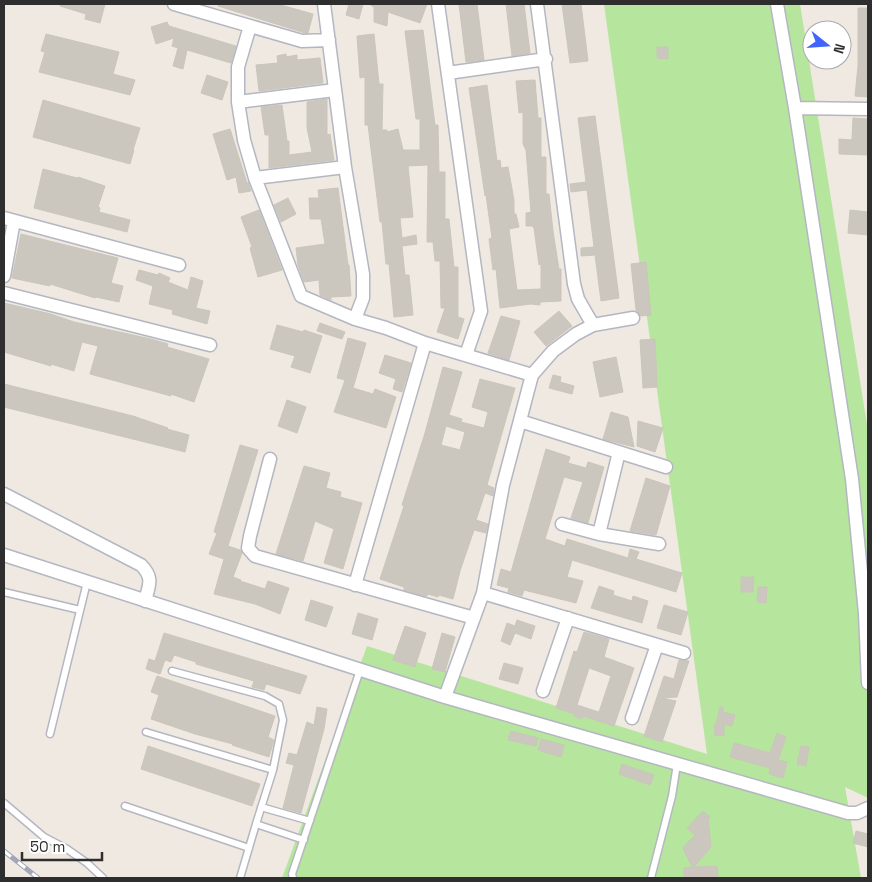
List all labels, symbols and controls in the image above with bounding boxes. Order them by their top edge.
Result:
north arrow [802,20,852,70]
text: N [829,42,849,56]
scale bar [22,830,102,862]
text: 50 m [30,837,65,856]

